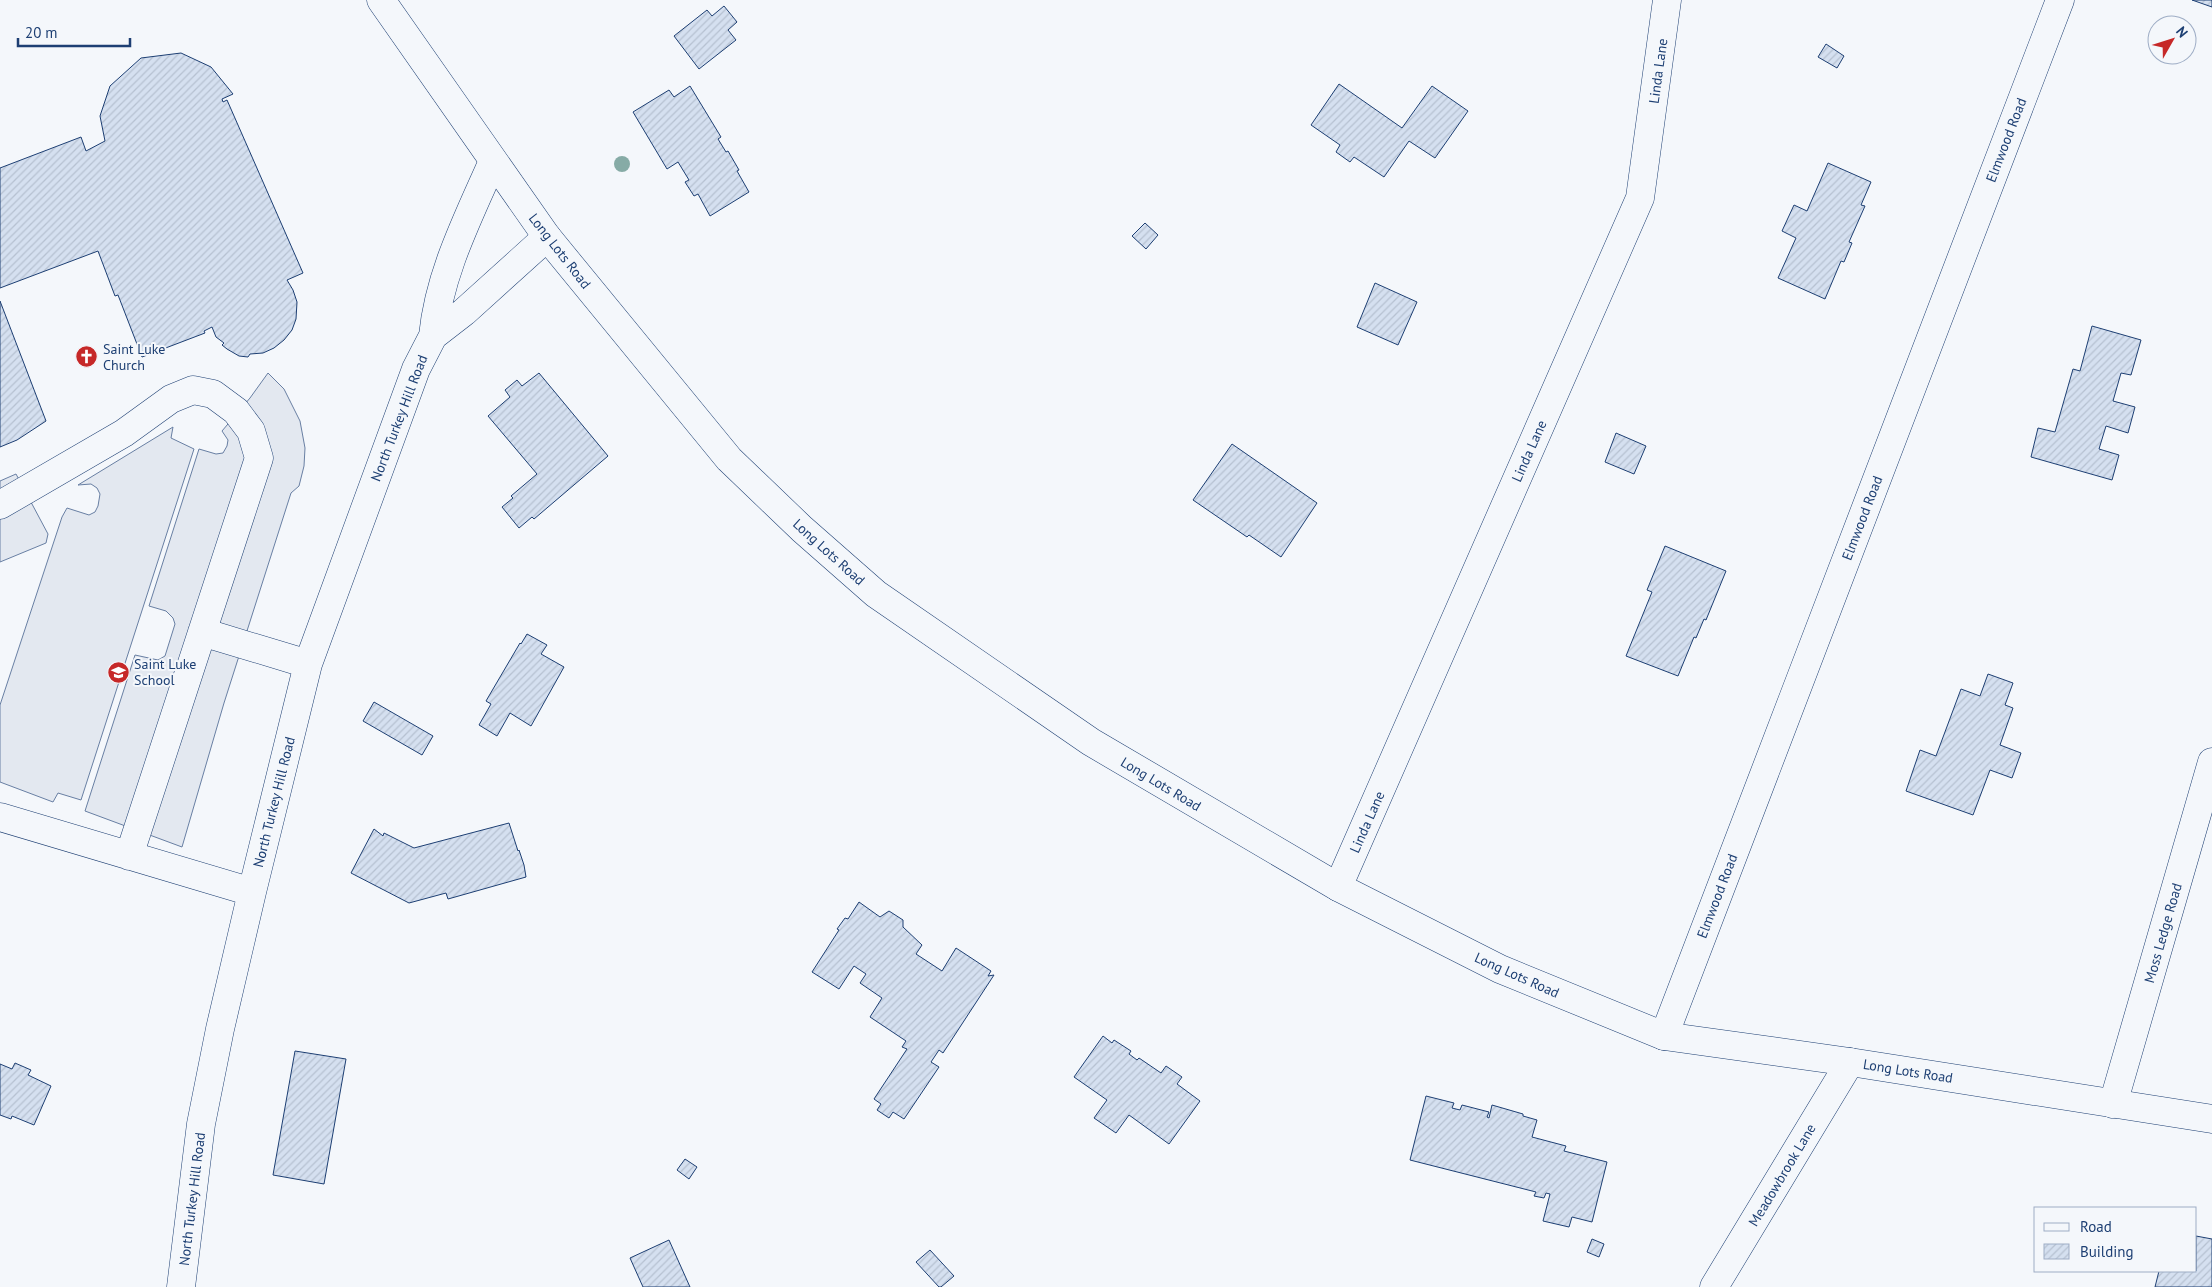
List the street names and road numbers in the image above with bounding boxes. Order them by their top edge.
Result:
street label: Linda Lane [1645,37,1671,105]
street label: Elmwood Road [1982,95,2030,185]
street label: Long Lots Road [525,210,595,292]
street label: North Turkey Hill Road [367,352,431,484]
street label: Linda Lane [1507,417,1551,485]
street label: Elmwood Road [1838,473,1886,563]
street label: Long Lots Road [789,515,869,589]
street label: North Turkey Hill Road [249,735,299,869]
street label: Long Lots Road [1117,753,1205,815]
street label: Linda Lane [1345,788,1389,856]
street label: Elmwood Road [1693,851,1741,941]
street label: Moss Ledge Road [2140,881,2186,985]
street label: Long Lots Road [1472,948,1562,1002]
street label: Long Lots Road [1862,1055,1954,1087]
street label: Meadowbrook Lane [1744,1121,1820,1229]
street label: North Turkey Hill Road [175,1131,209,1267]

